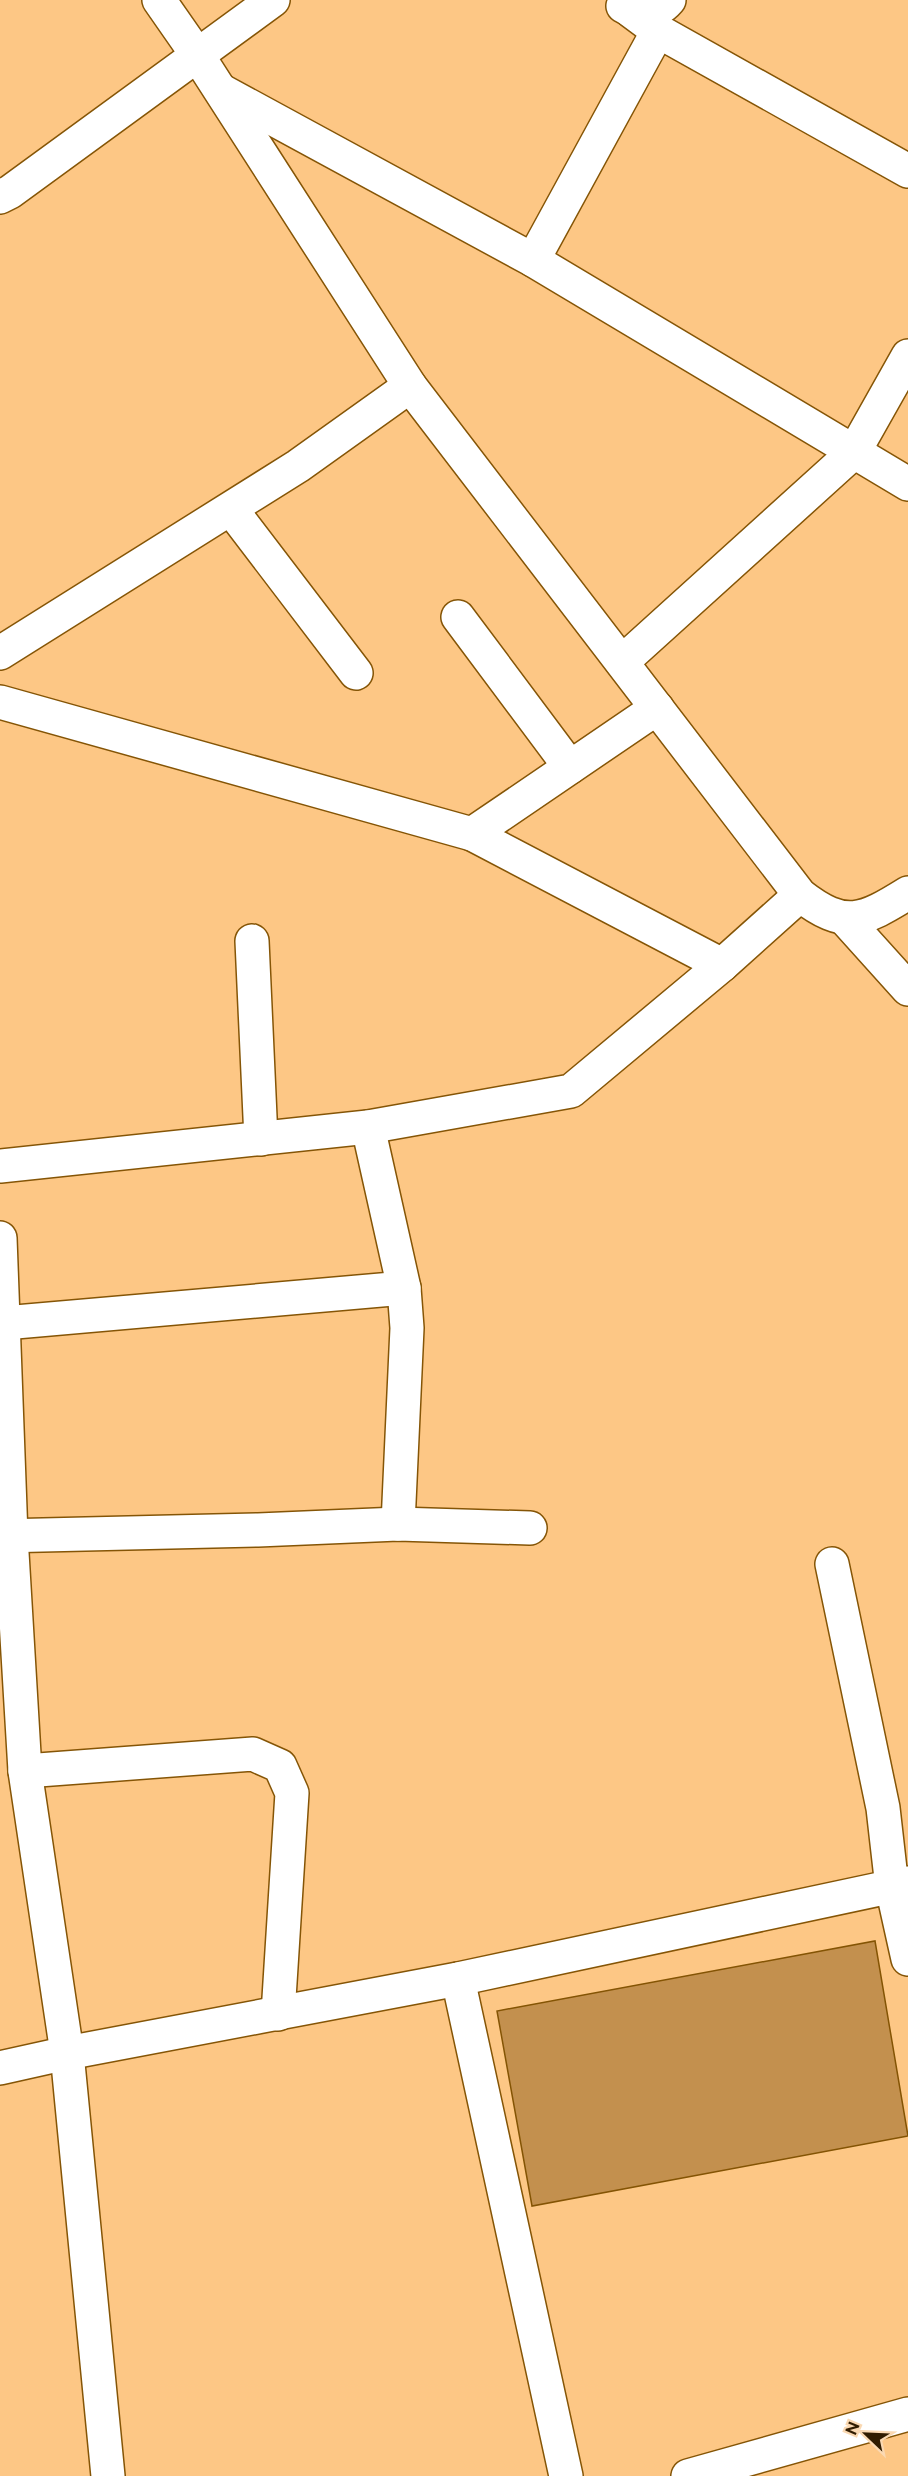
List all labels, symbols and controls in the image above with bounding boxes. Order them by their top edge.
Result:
north arrow [836,2404,896,2464]
text: N [842,2419,864,2438]

